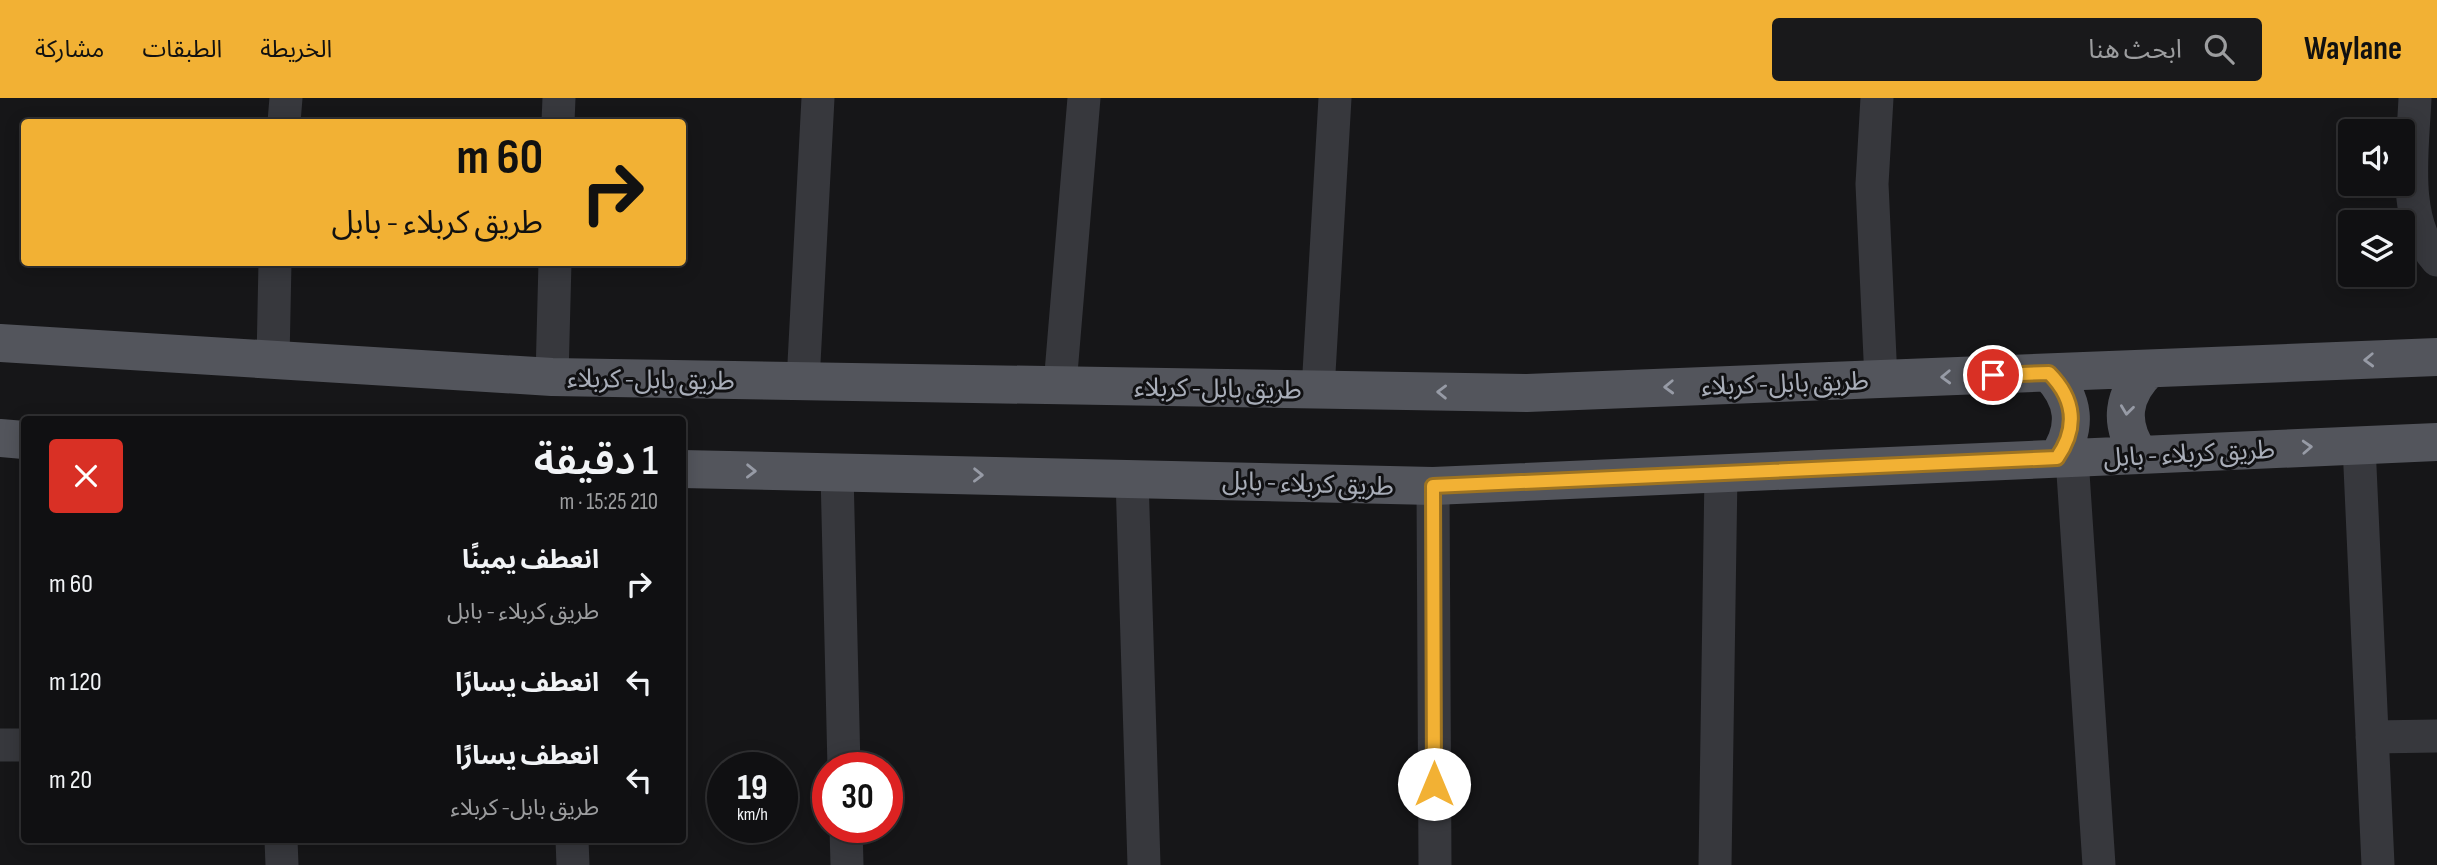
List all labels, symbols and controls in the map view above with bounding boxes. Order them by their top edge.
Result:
search box [1772,18,2262,81]
text: Waylane [2304,29,2402,69]
icon: search [2200,30,2238,68]
text: مشاركة [35,35,104,64]
text: الطبقات [142,35,222,64]
text: الخريطة [260,35,332,64]
text: ابحث هنا [2088,35,2182,66]
map controls [2338,119,2415,287]
button: sound [2338,119,2415,196]
text: 60 m [456,129,543,188]
icon: right [567,147,658,238]
text: طريق كربلاء - بابل [331,204,543,243]
button: layers [2338,210,2415,287]
pin [1963,345,2023,405]
one-way arrow [2363,352,2374,367]
icon: arrive [1974,356,2012,394]
street label: طريق بابل- كربلاء [567,364,735,397]
street label: طريق بابل- كربلاء [1701,366,1869,403]
one-way arrow [1940,370,1951,385]
street label: طريق بابل- كربلاء [1134,373,1302,406]
one-way arrow [1664,380,1675,395]
one-way arrow [1436,384,1447,399]
one-way arrow [2119,404,2134,416]
street label: طريق كربلاء - بابل [2102,435,2276,474]
text: 1 دقيقة [534,436,658,487]
button: close [49,439,123,513]
one-way arrow [2302,440,2313,455]
one-way arrow [745,463,756,478]
street label: طريق كربلاء - بابل [1222,466,1394,503]
one-way arrow [973,467,984,483]
text: 210 m · 15:25 [559,488,658,516]
text: انعطف يمينًا [462,545,599,576]
icon: right [620,565,658,603]
text: 60 m [49,569,93,600]
text: طريق كربلاء - بابل [447,598,599,626]
icon: left [620,663,658,701]
text: 120 m [49,667,102,698]
text: انعطف يسارًا [455,668,599,699]
text: انعطف يسارًا [455,741,599,772]
position arrow [1397,747,1471,821]
speed limit sign: 30 [812,752,903,843]
icon: left [620,761,658,799]
text: 20 m [49,765,92,796]
text: 19 [737,767,768,810]
text: طريق بابل- كربلاء [451,794,599,822]
text: km/h [737,804,768,825]

